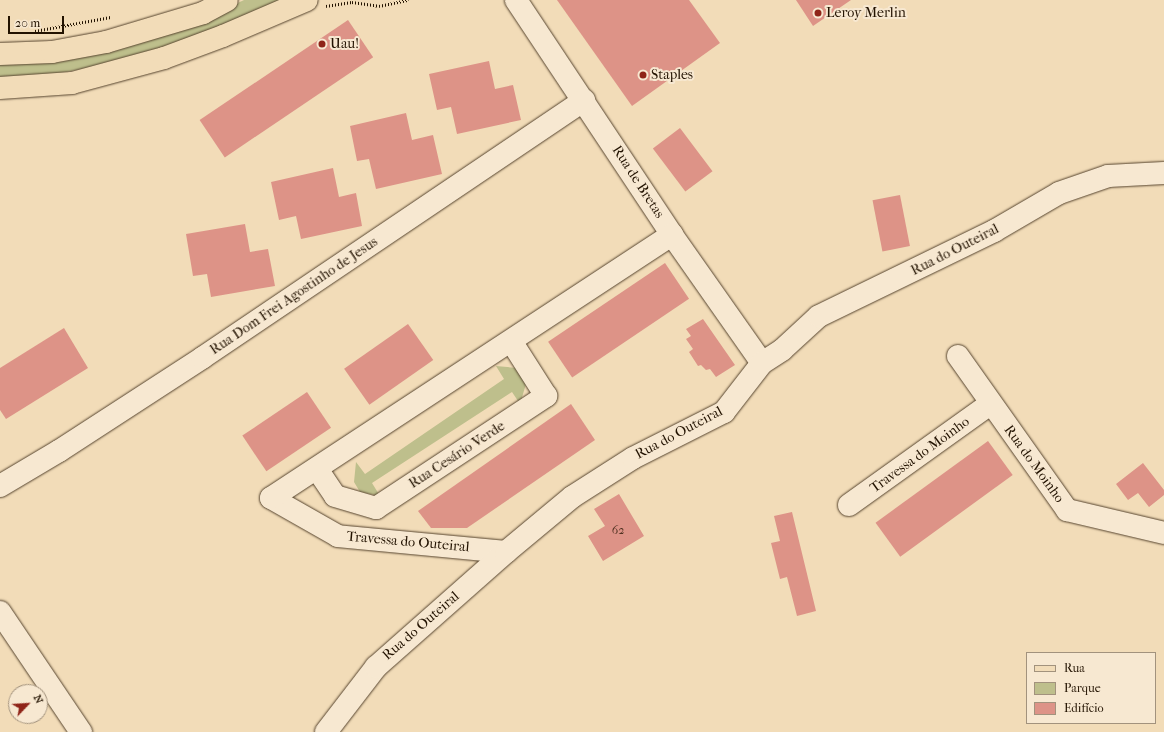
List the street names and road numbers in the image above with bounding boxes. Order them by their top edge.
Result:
street label: Rua de Bretas [608,142,668,222]
street label: Rua do Outeiral [908,221,1002,279]
street label: Rua Dom Frei Agostinho de Jesus [207,233,381,359]
street label: Rua do Outeiral [633,403,725,463]
street label: Travessa do Moinho [867,413,973,497]
street label: Rua Cesário Verde [406,418,508,492]
street label: Rua do Moinho [1000,422,1068,506]
street label: Travessa do Outeiral [346,528,470,556]
street label: Rua do Outeiral [379,588,463,664]

